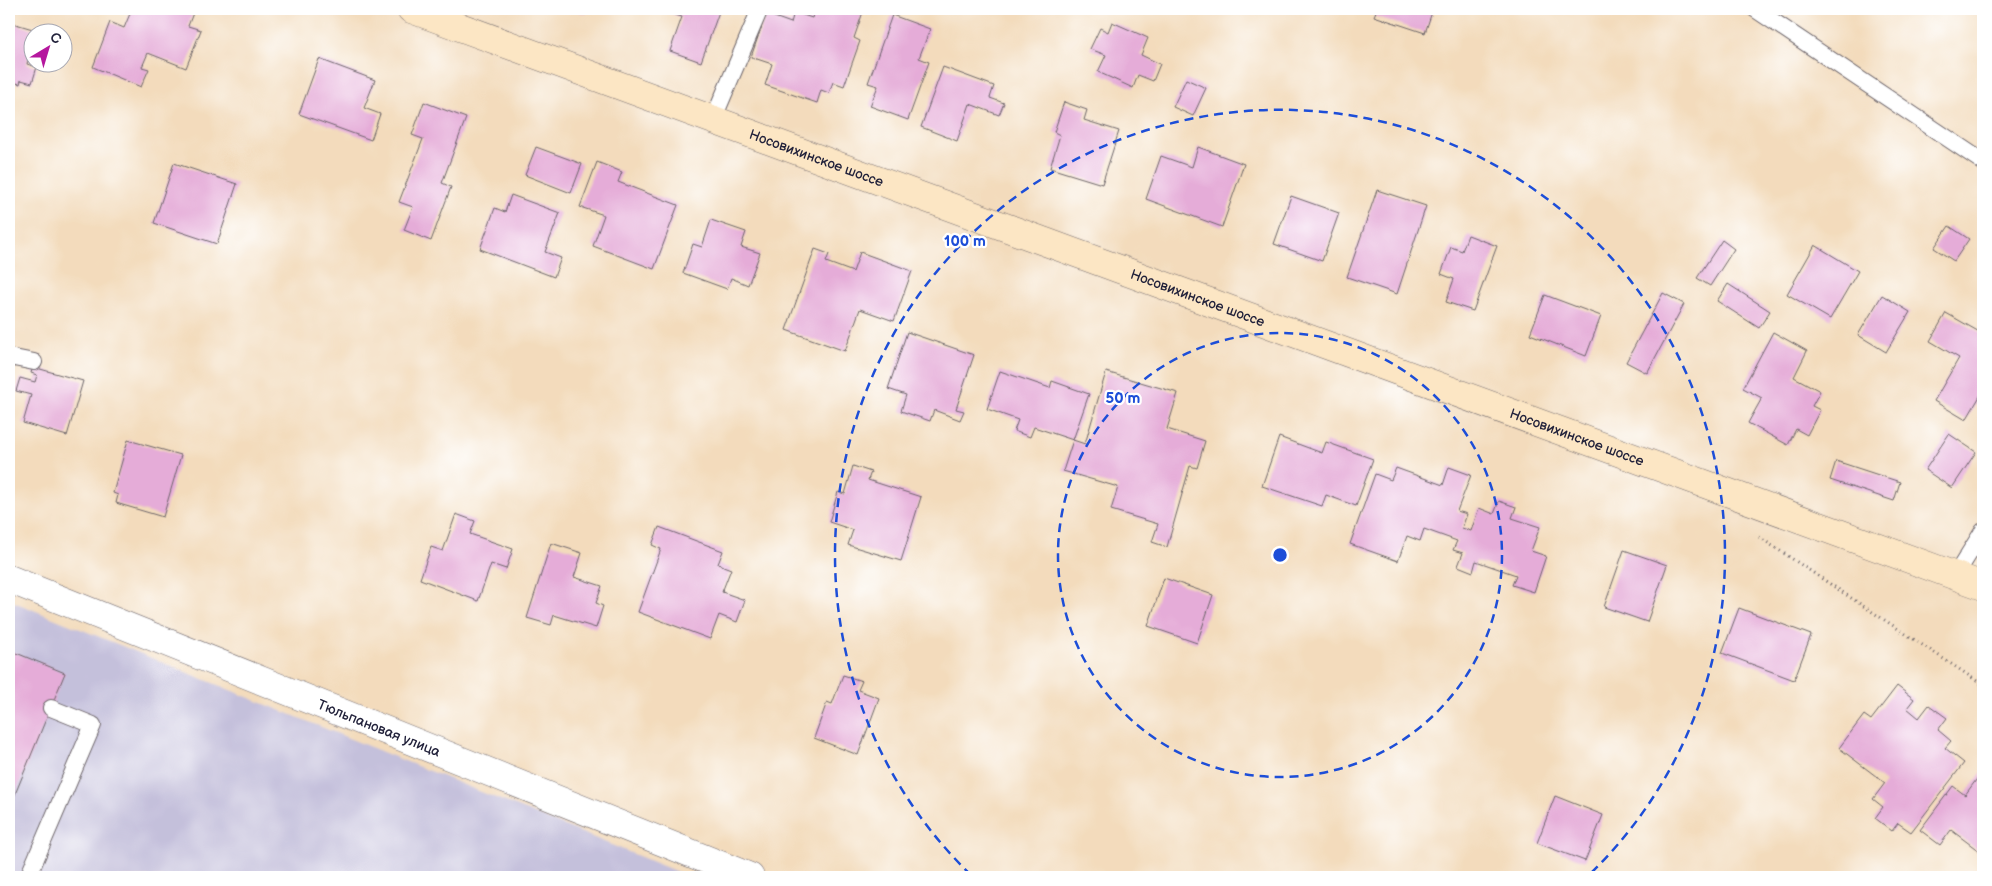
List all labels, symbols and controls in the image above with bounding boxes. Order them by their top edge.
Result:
north arrow [22,22,72,72]
text: С [47,28,65,48]
street label: Носовихинское шоссе [747,125,886,190]
text: 100 m [944,232,986,251]
street label: Носовихинское шоссе [1128,265,1267,330]
text: 50 m [1106,389,1141,408]
street label: Носовихинское шоссе [1507,405,1647,469]
centre of rings [1271,546,1289,564]
street label: Тюльпановая улица [315,696,444,760]

